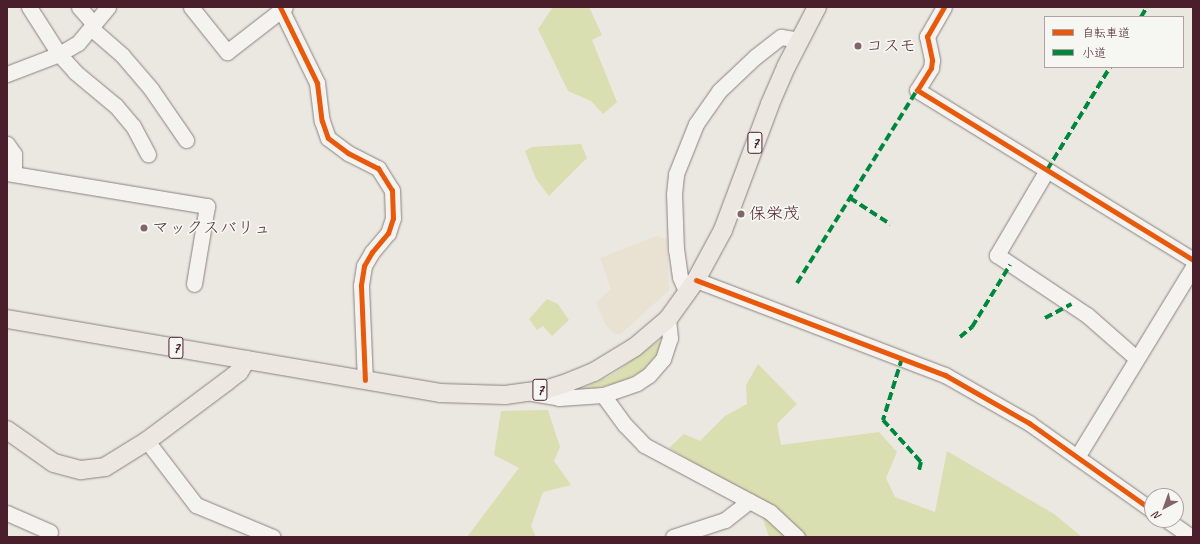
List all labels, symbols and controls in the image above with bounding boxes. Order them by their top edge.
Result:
legend [1044,16,1184,68]
text: 自転車道 [1082,25,1130,41]
place label: コスモ [866,36,917,56]
marker: コスモ [853,41,863,51]
text: 小道 [1082,45,1106,61]
road number: 7 [747,129,763,157]
place label: 保栄茂 [749,204,800,224]
marker: 保栄茂 [736,209,746,219]
place label: マックスバリュ [152,218,271,238]
marker: マックスバリュ [139,223,149,233]
road number: 7 [168,334,184,362]
road number: 7 [532,376,548,404]
north arrow [1144,488,1184,528]
text: N [1150,509,1164,524]

